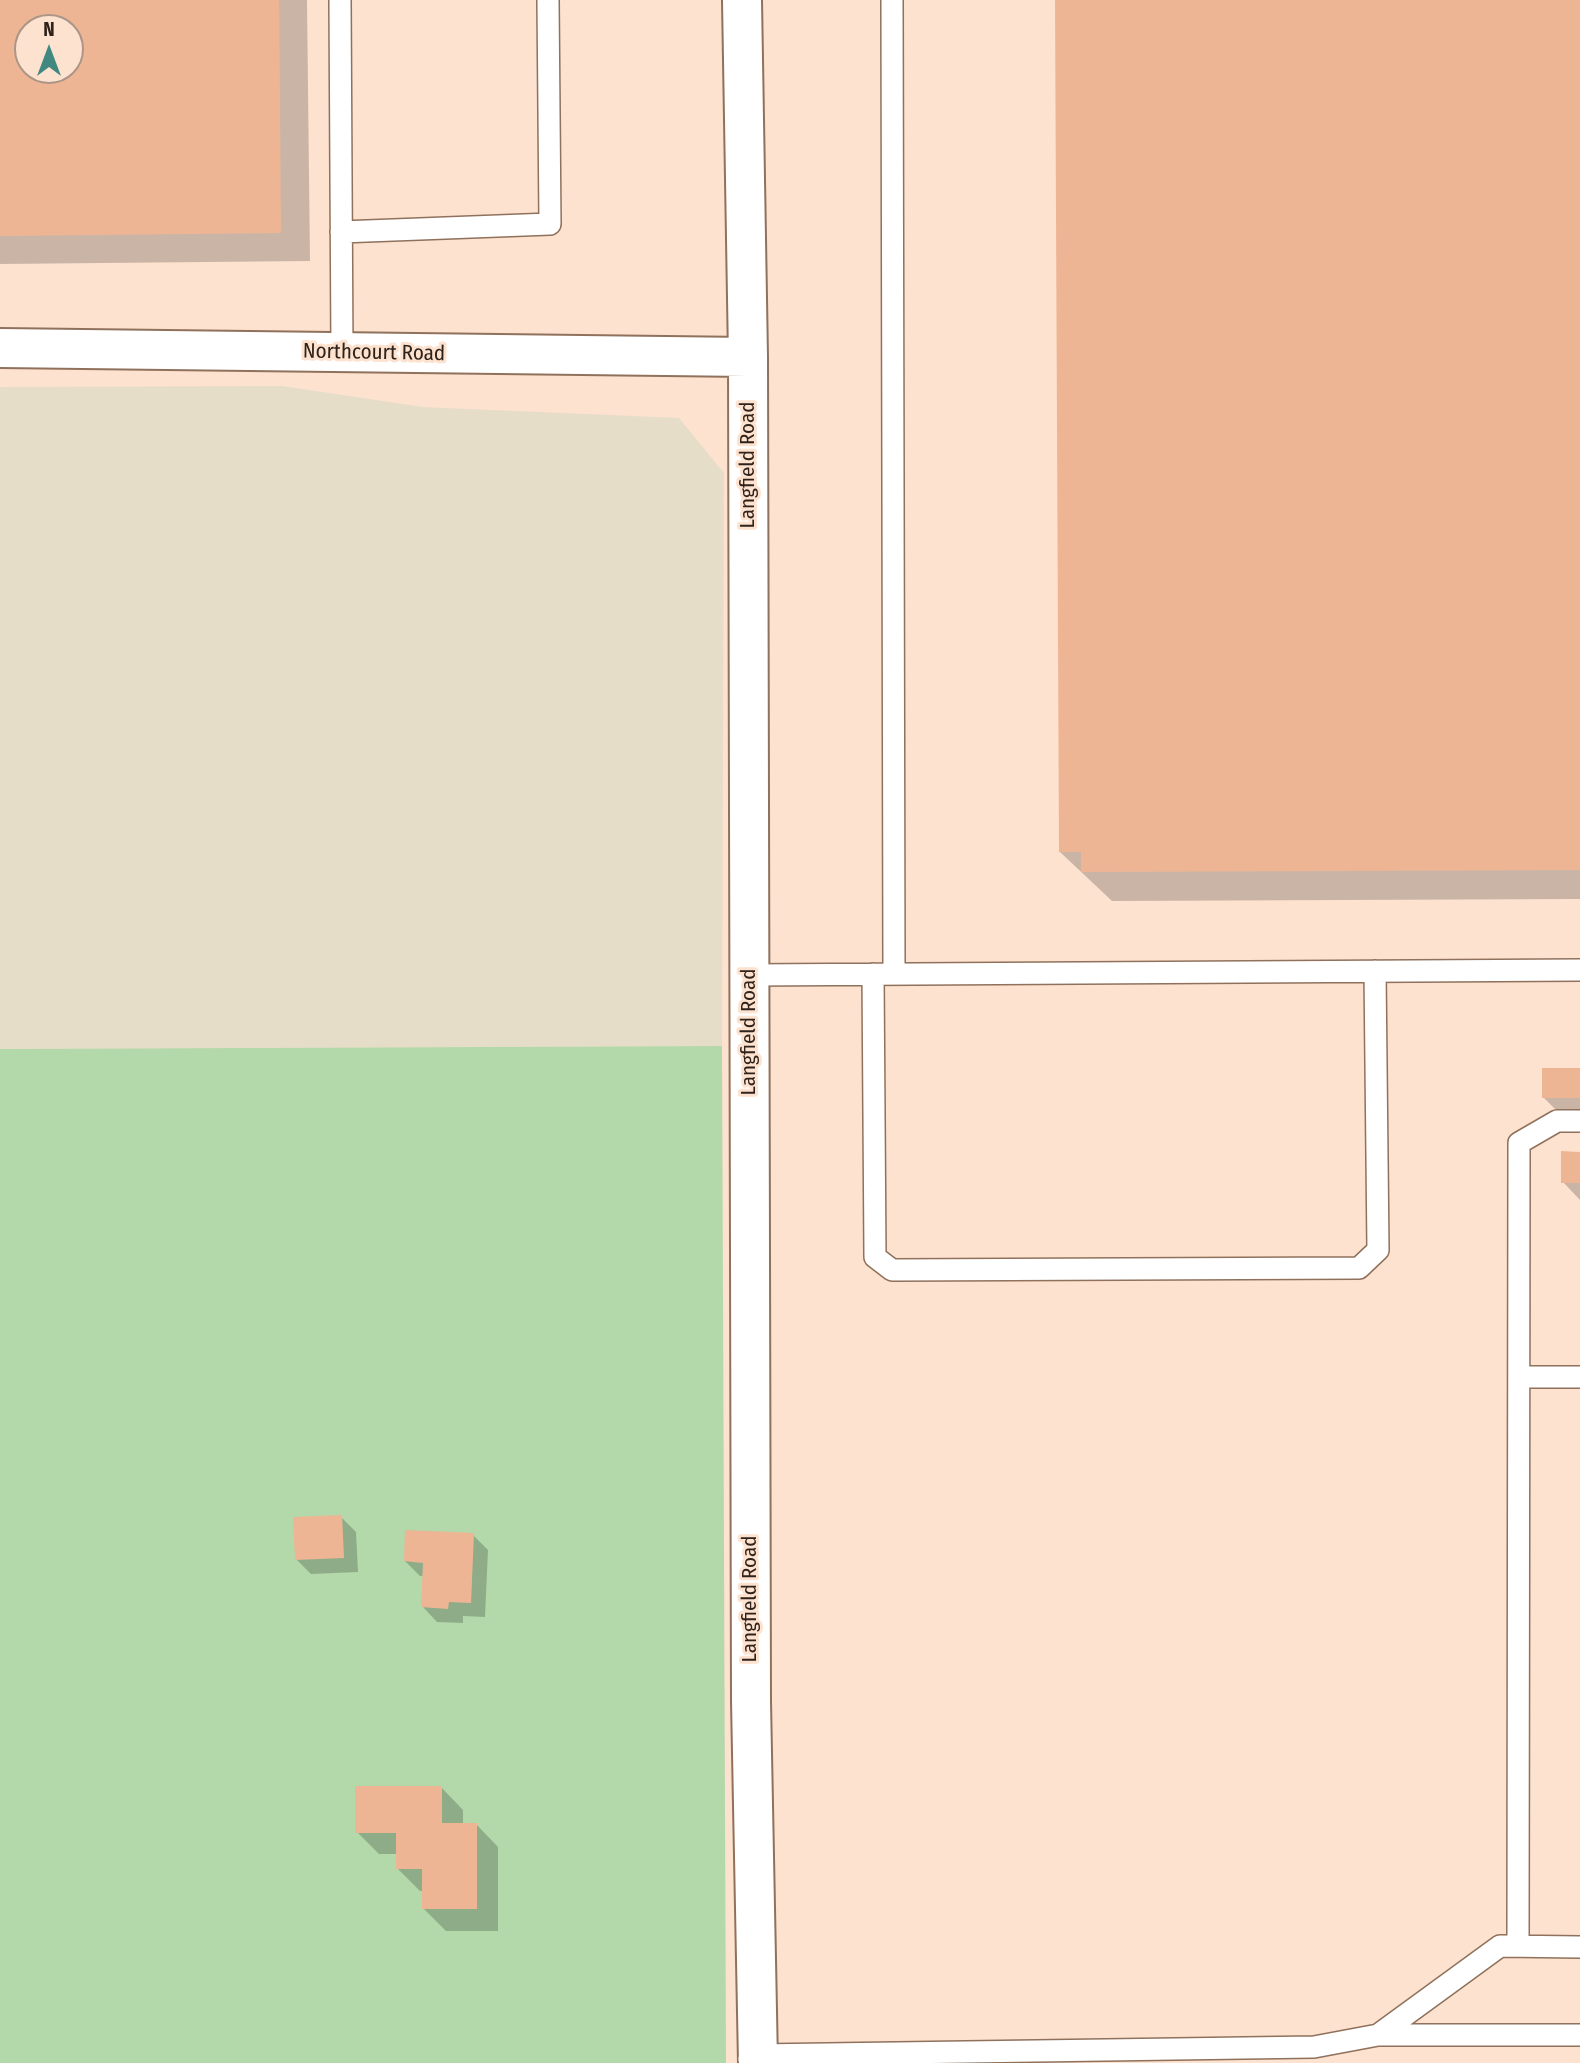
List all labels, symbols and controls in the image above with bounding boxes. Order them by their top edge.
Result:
north arrow [14,14,84,84]
text: N [43,18,55,41]
street label: Northcourt Road [303,339,445,367]
street label: Langfield Road [735,402,761,528]
street label: Langfield Road [736,969,762,1095]
street label: Langfield Road [737,1536,763,1662]

